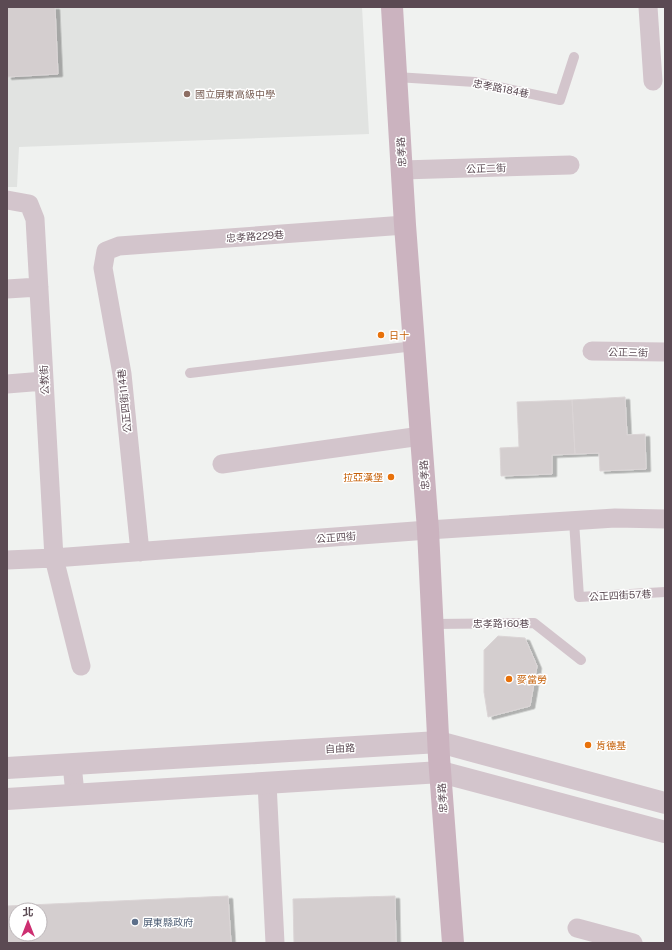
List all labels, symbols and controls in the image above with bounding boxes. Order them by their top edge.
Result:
street label: 忠孝路184巷 [472,77,530,99]
place label: 國立屏東高級中學 [195,88,275,100]
marker: 國立屏東高級中學 [182,89,192,99]
street label: 忠孝路 [394,137,408,167]
street label: 公正二街 [466,161,506,175]
street label: 忠孝路229巷 [226,228,284,244]
place label: 日十 [389,329,409,341]
marker: 日十 [376,330,386,340]
street label: 公正三街 [608,346,648,358]
street label: 公教街 [37,365,51,395]
street label: 公正四街114巷 [115,368,133,434]
street label: 忠孝路 [417,460,431,490]
place label: 拉亞漢堡 [343,471,383,483]
marker: 拉亞漢堡 [386,472,396,482]
street label: 公正四街 [316,530,356,544]
street label: 公正四街57巷 [589,587,651,603]
street label: 忠孝路160巷 [473,617,529,629]
place label: 麥當勞 [517,673,547,685]
marker: 麥當勞 [504,674,514,684]
place label: 肯德基 [596,739,626,751]
marker: 肯德基 [583,740,593,750]
street label: 自由路 [325,741,355,755]
street label: 忠孝路 [435,783,449,813]
north arrow [8,902,48,942]
text: 北 [23,906,34,918]
place label: 屏東縣政府 [143,916,193,928]
marker: 屏東縣政府 [130,917,140,927]

